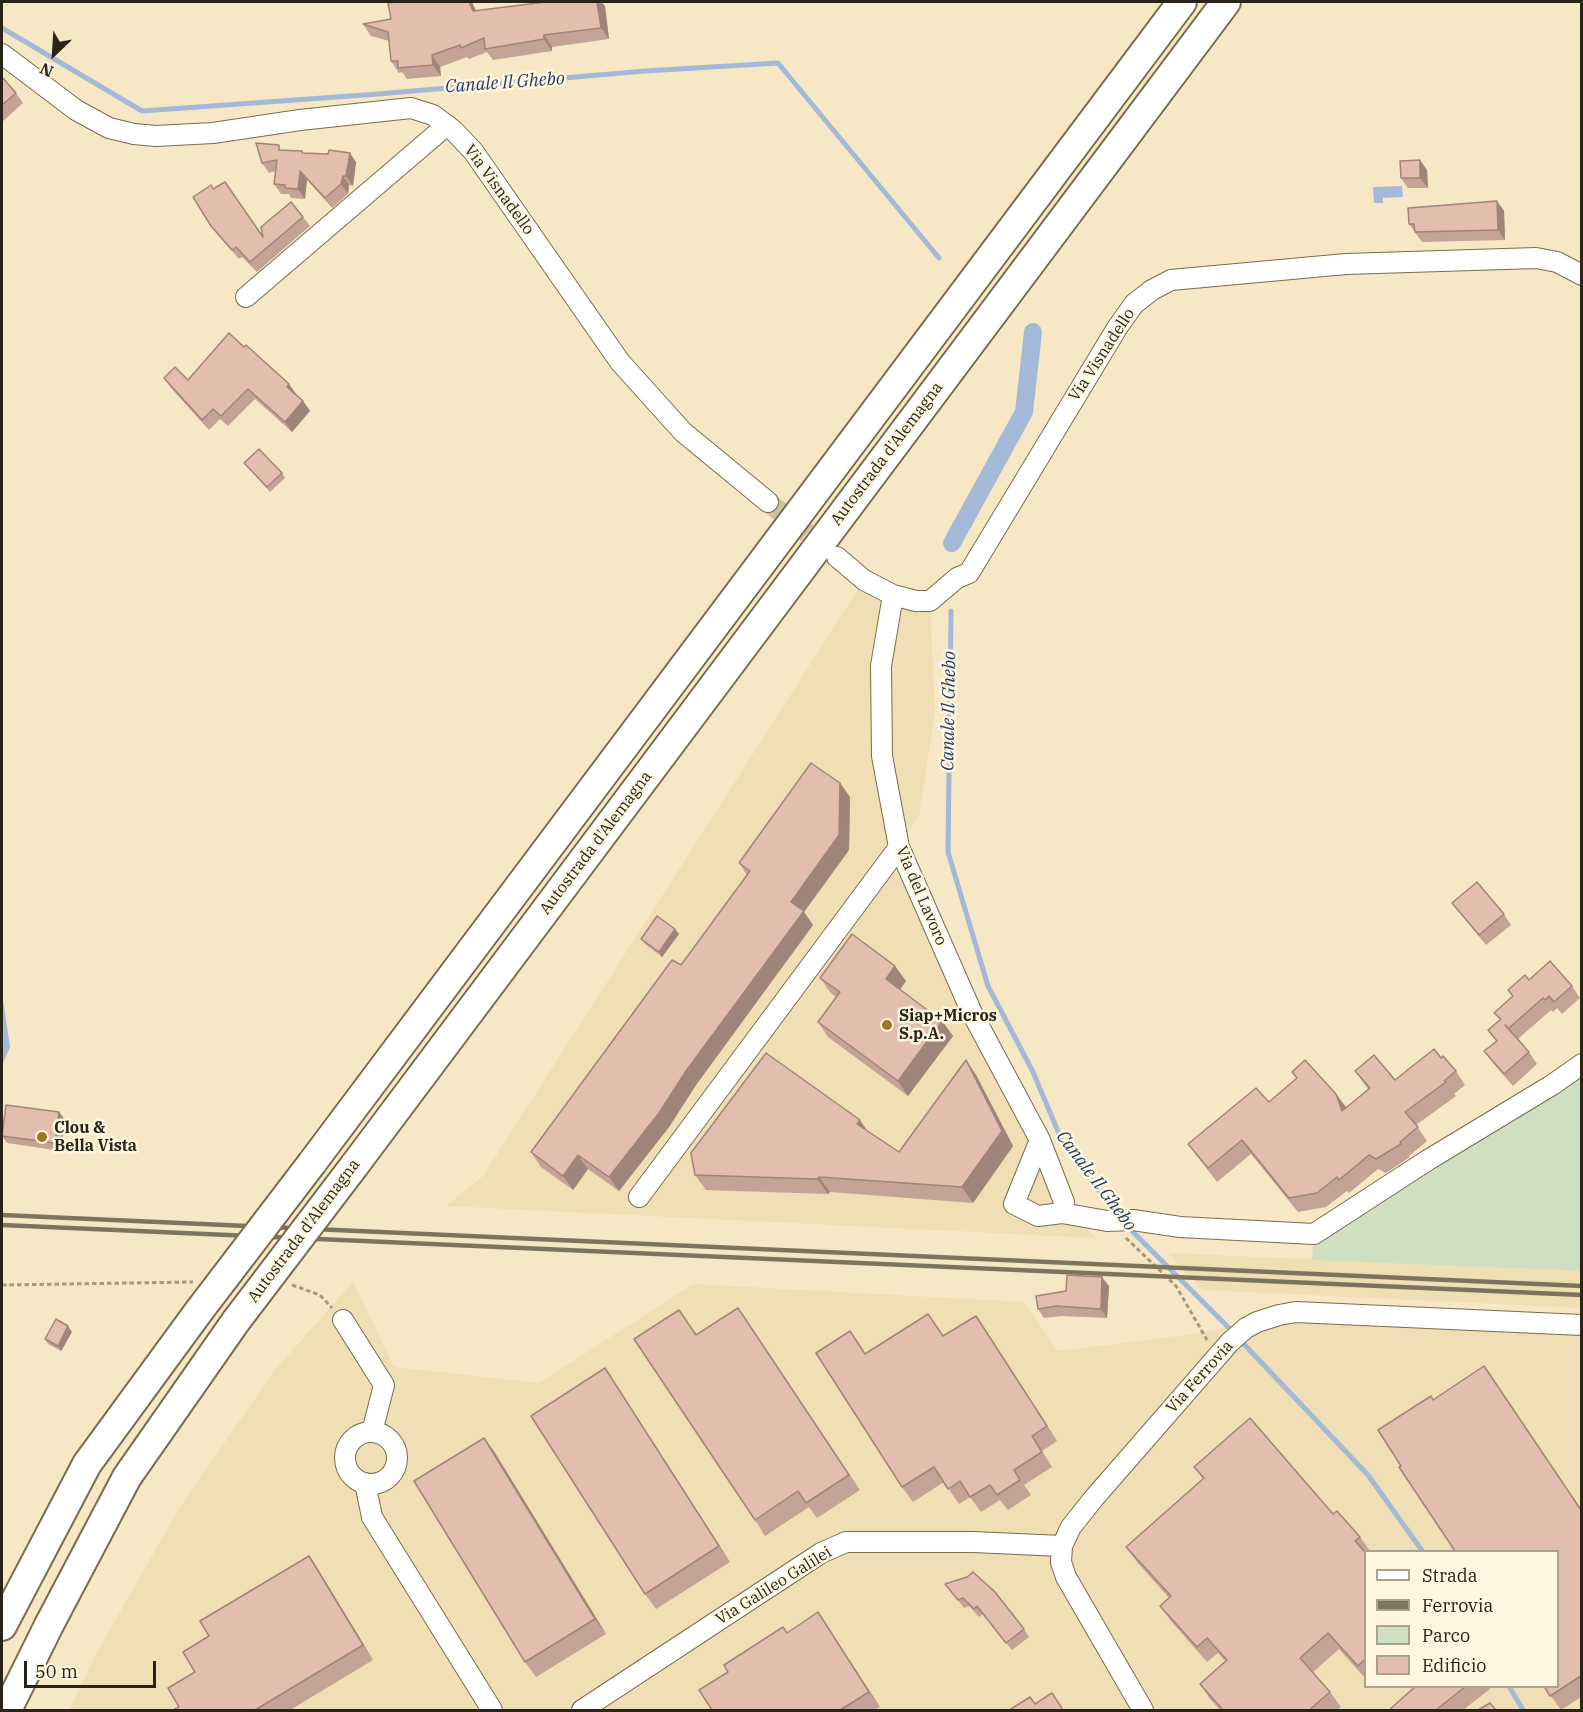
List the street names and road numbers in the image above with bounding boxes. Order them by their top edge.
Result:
street label: Via Visnadello [460,141,538,239]
street label: Via Visnadello [1065,305,1139,405]
street label: Autostrada d'Alemagna [827,379,947,529]
street label: Autostrada d'Alemagna [536,768,656,918]
street label: Via del Lavoro [891,843,951,949]
street label: Autostrada d'Alemagna [244,1156,364,1306]
street label: Via Ferrovia [1162,1337,1238,1417]
street label: Via Galileo Galilei [713,1543,835,1629]

